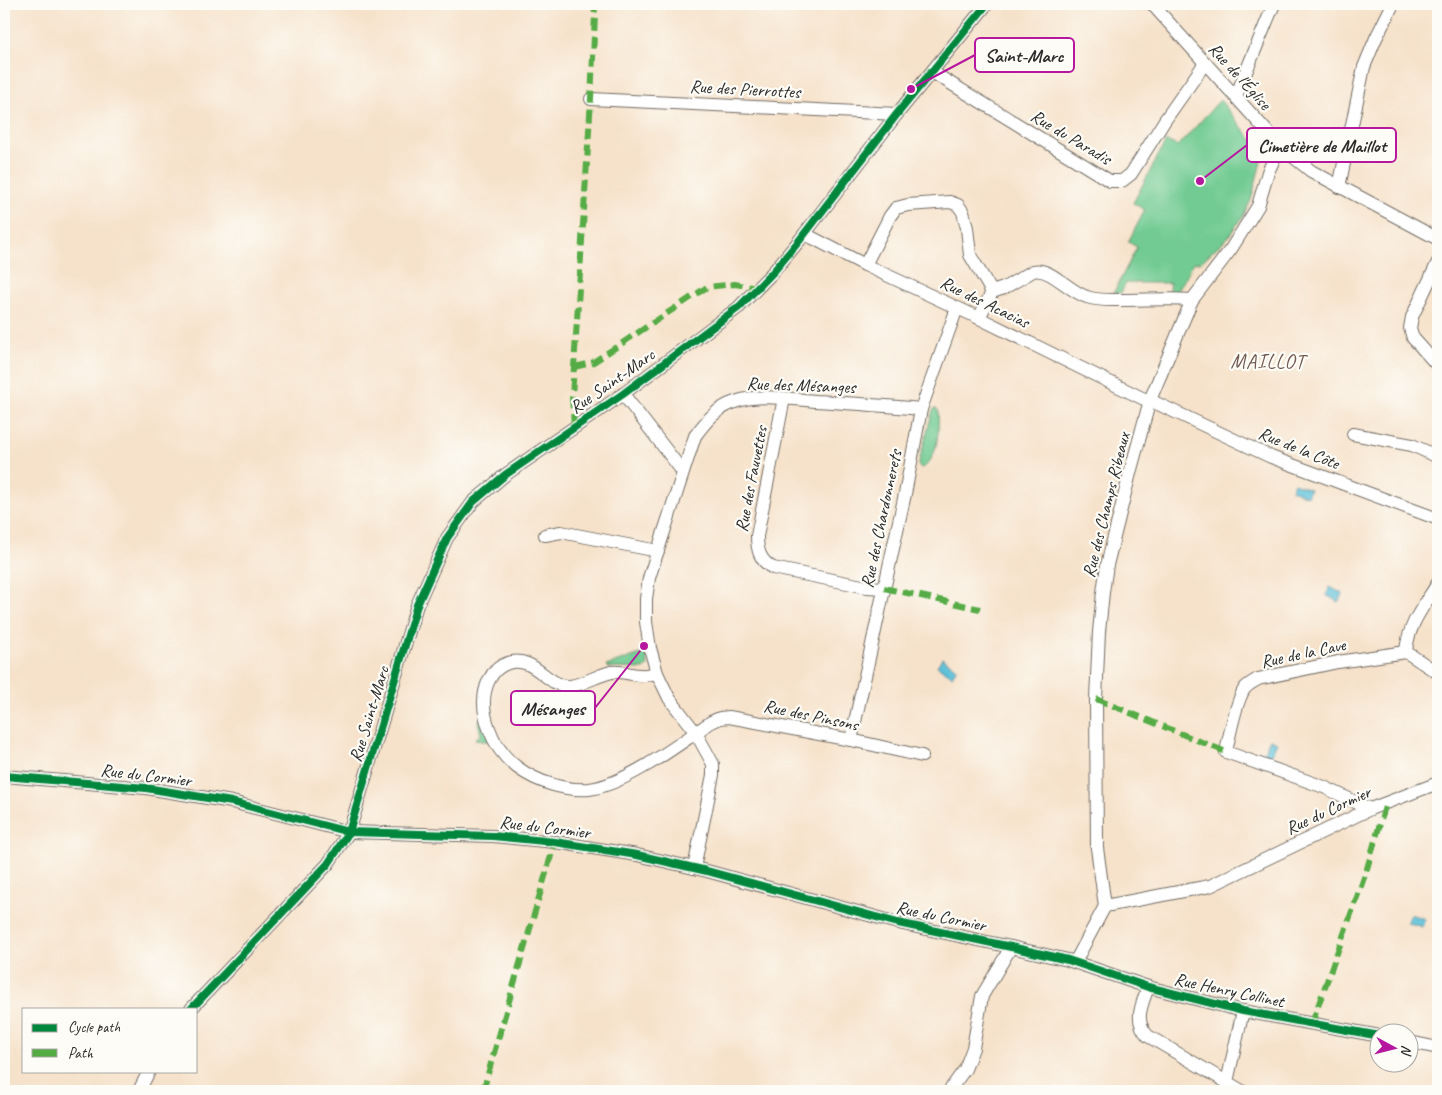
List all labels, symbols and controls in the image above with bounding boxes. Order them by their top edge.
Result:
callout: Saint-Marc [975,38,1074,72]
street label: Rue de l'Église [1204,38,1277,115]
text: Saint-Marc [985,44,1064,68]
street label: Rue des Pierrottes [689,75,803,103]
street label: Rue du Paradis [1027,104,1117,171]
callout: Cimetière de Maillot [1247,128,1396,162]
text: Cimetière de Maillot [1258,134,1389,158]
street label: Rue des Acacias [937,271,1035,334]
street label: Rue Saint-Marc [565,343,659,418]
district label: MAILLOT [1231,349,1308,374]
street label: Rue des Mésanges [746,372,858,398]
street label: Rue des Fauvettes [730,422,772,534]
street label: Rue de la Côte [1255,422,1344,475]
street label: Rue des Champs Ribeaux [1077,428,1135,580]
street label: Rue des Chardonnerets [856,446,907,590]
street label: Rue de la Cave [1259,633,1348,673]
street label: Rue Saint-Marc [344,663,394,765]
callout: Mésanges [511,691,595,725]
street label: Rue des Pinsons [762,694,862,736]
text: Mésanges [521,697,587,721]
street label: Rue du Cormier [99,759,195,792]
street label: Rue du Cormier [1282,780,1376,839]
street label: Rue du Cormier [498,811,594,844]
street label: Rue du Cormier [894,896,990,937]
street label: Rue Henry Collinet [1172,968,1288,1013]
legend [22,1008,198,1072]
text: Cycle path [68,1018,120,1037]
north arrow [1370,1022,1420,1072]
text: Path [68,1044,94,1063]
text: N [1397,1044,1415,1057]

